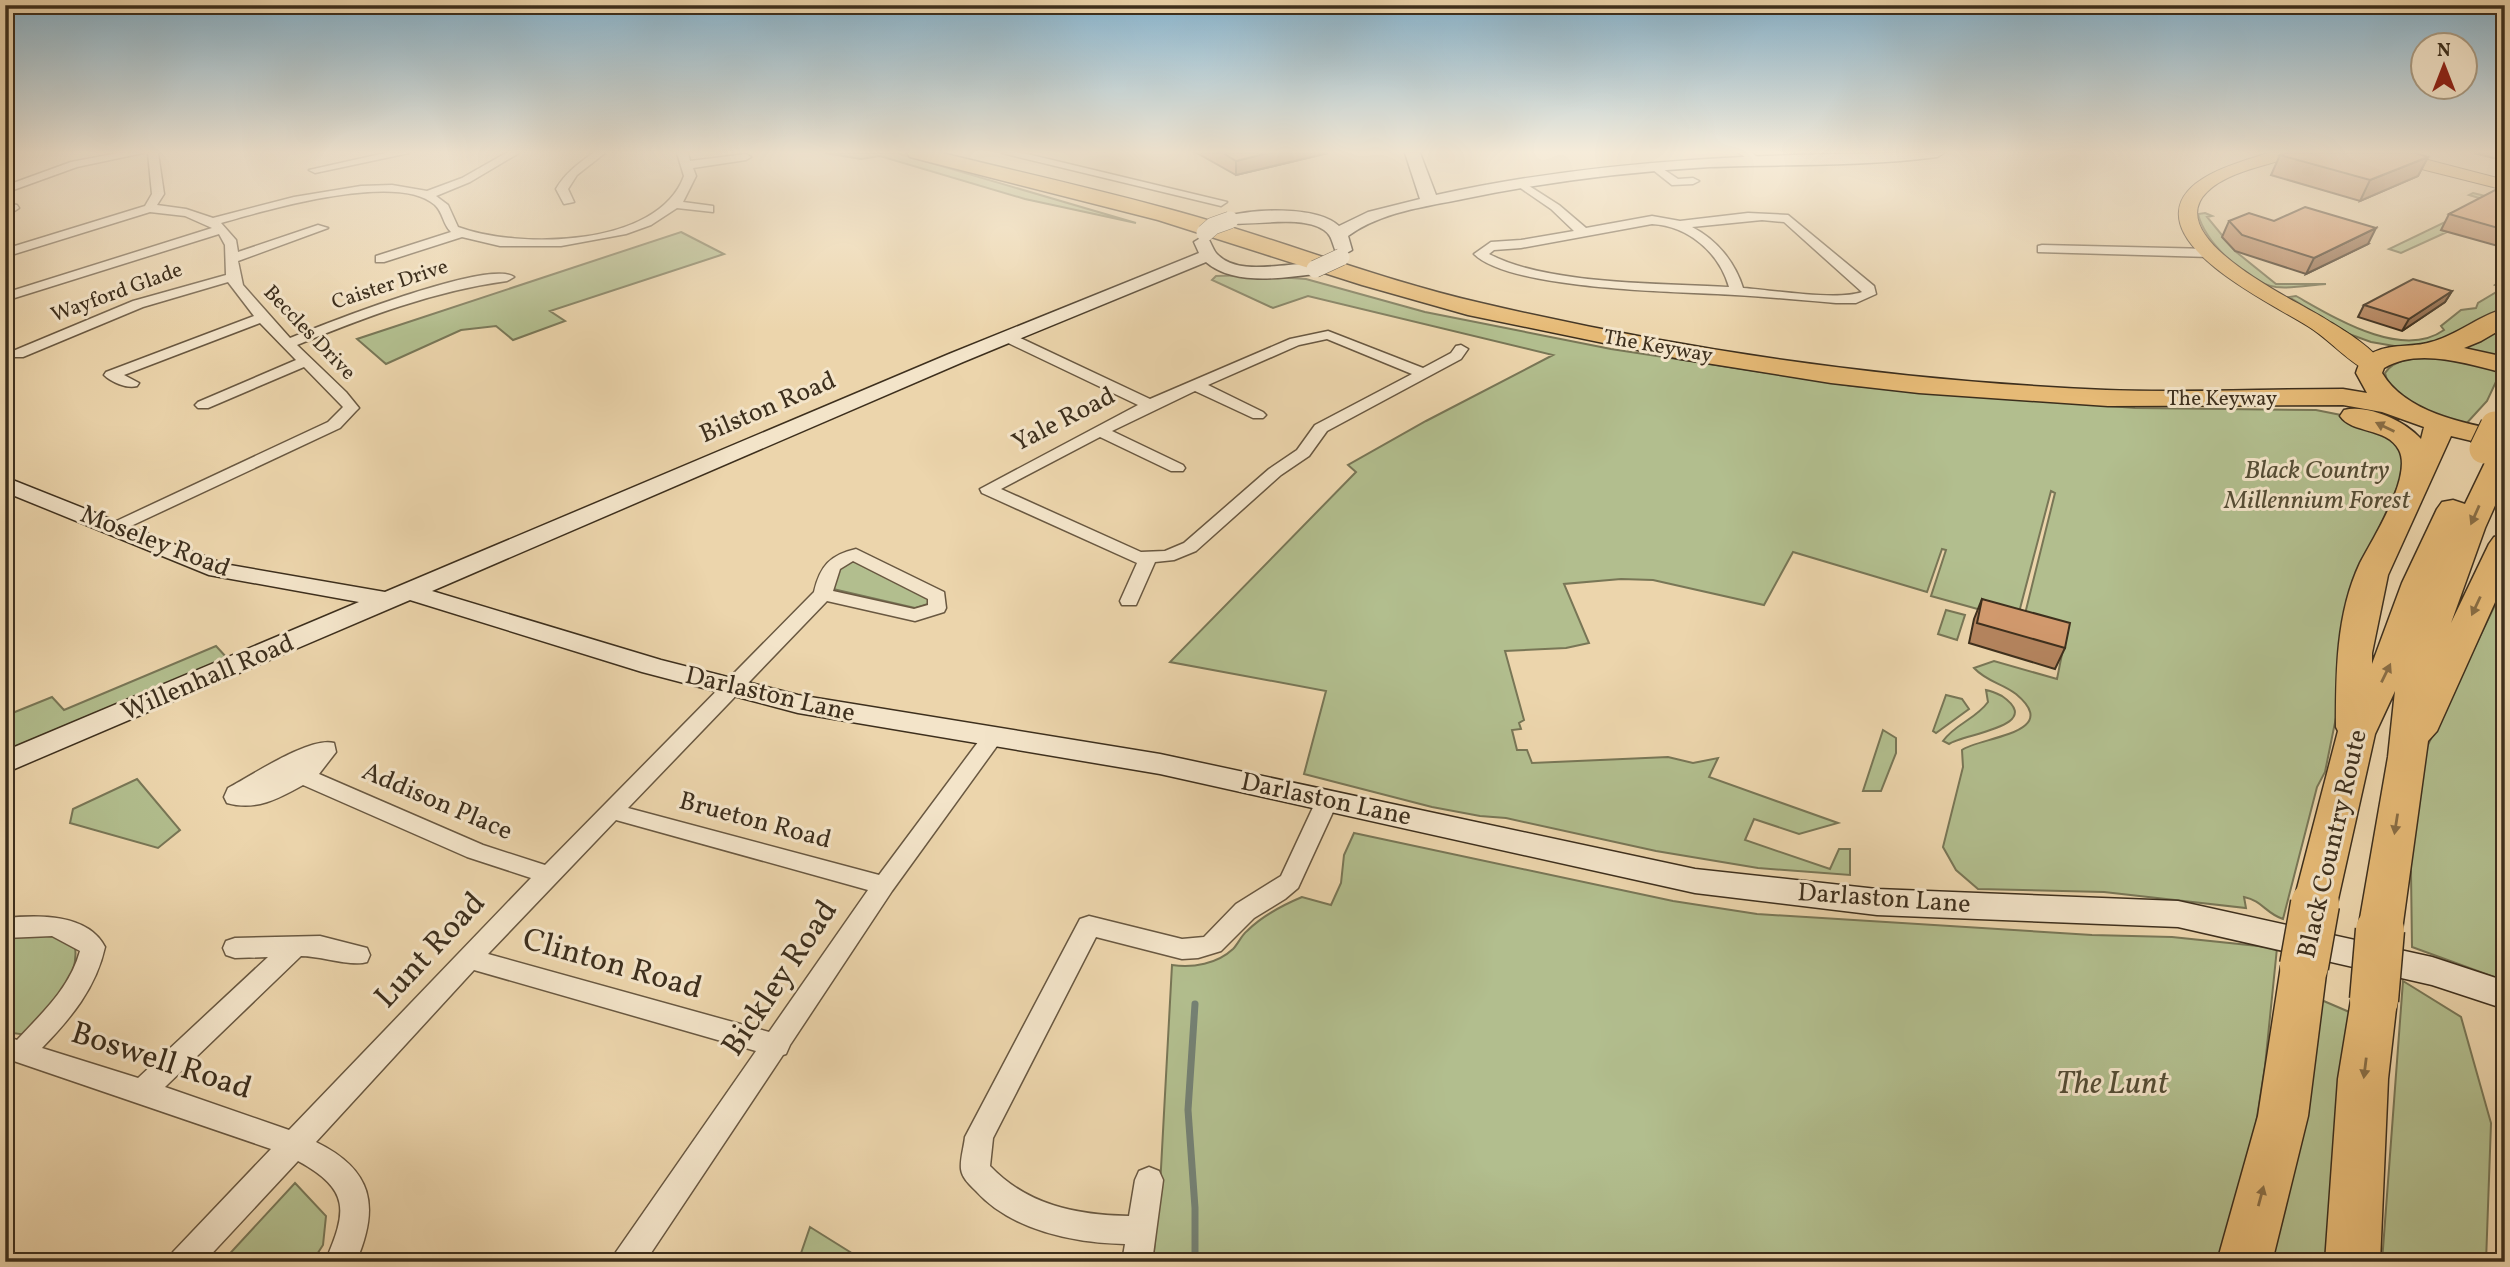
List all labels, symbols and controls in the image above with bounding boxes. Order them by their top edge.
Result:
north arrow [2408,32,2478,102]
text: N [2437,38,2451,64]
street label: Caister Drive [328,253,452,317]
street label: Wayford Glade [47,256,187,330]
street label: Beccles Drive [256,279,362,387]
street label: The Keyway [1601,323,1716,371]
street label: Bilston Road [694,363,842,453]
street label: Yale Road [1006,379,1122,461]
street label: The Keyway [2167,385,2278,414]
one-way arrow [2375,422,2395,433]
park label: Black Country Millennium Forest [2223,453,2410,519]
street label: Moseley Road [75,497,235,587]
one-way arrow [2469,505,2480,526]
one-way arrow [2470,596,2482,616]
street label: Willenhall Road [116,625,300,731]
street label: Darlaston Lane [681,658,859,732]
one-way arrow [2380,663,2391,683]
street label: Black Country Route [2289,726,2377,962]
street label: Addison Place [356,754,518,850]
street label: Darlaston Lane [1237,764,1415,836]
street label: Brueton Road [675,783,835,859]
one-way arrow [2390,813,2401,835]
street label: Darlaston Lane [1796,875,1972,923]
street label: Lunt Road [365,883,497,1019]
street label: Bickley Road [712,892,850,1066]
street label: Clinton Road [517,918,707,1012]
street label: Boswell Road [65,1012,257,1112]
one-way arrow [2359,1057,2370,1079]
park label: The Lunt [2056,1063,2169,1107]
one-way arrow [2257,1185,2267,1206]

